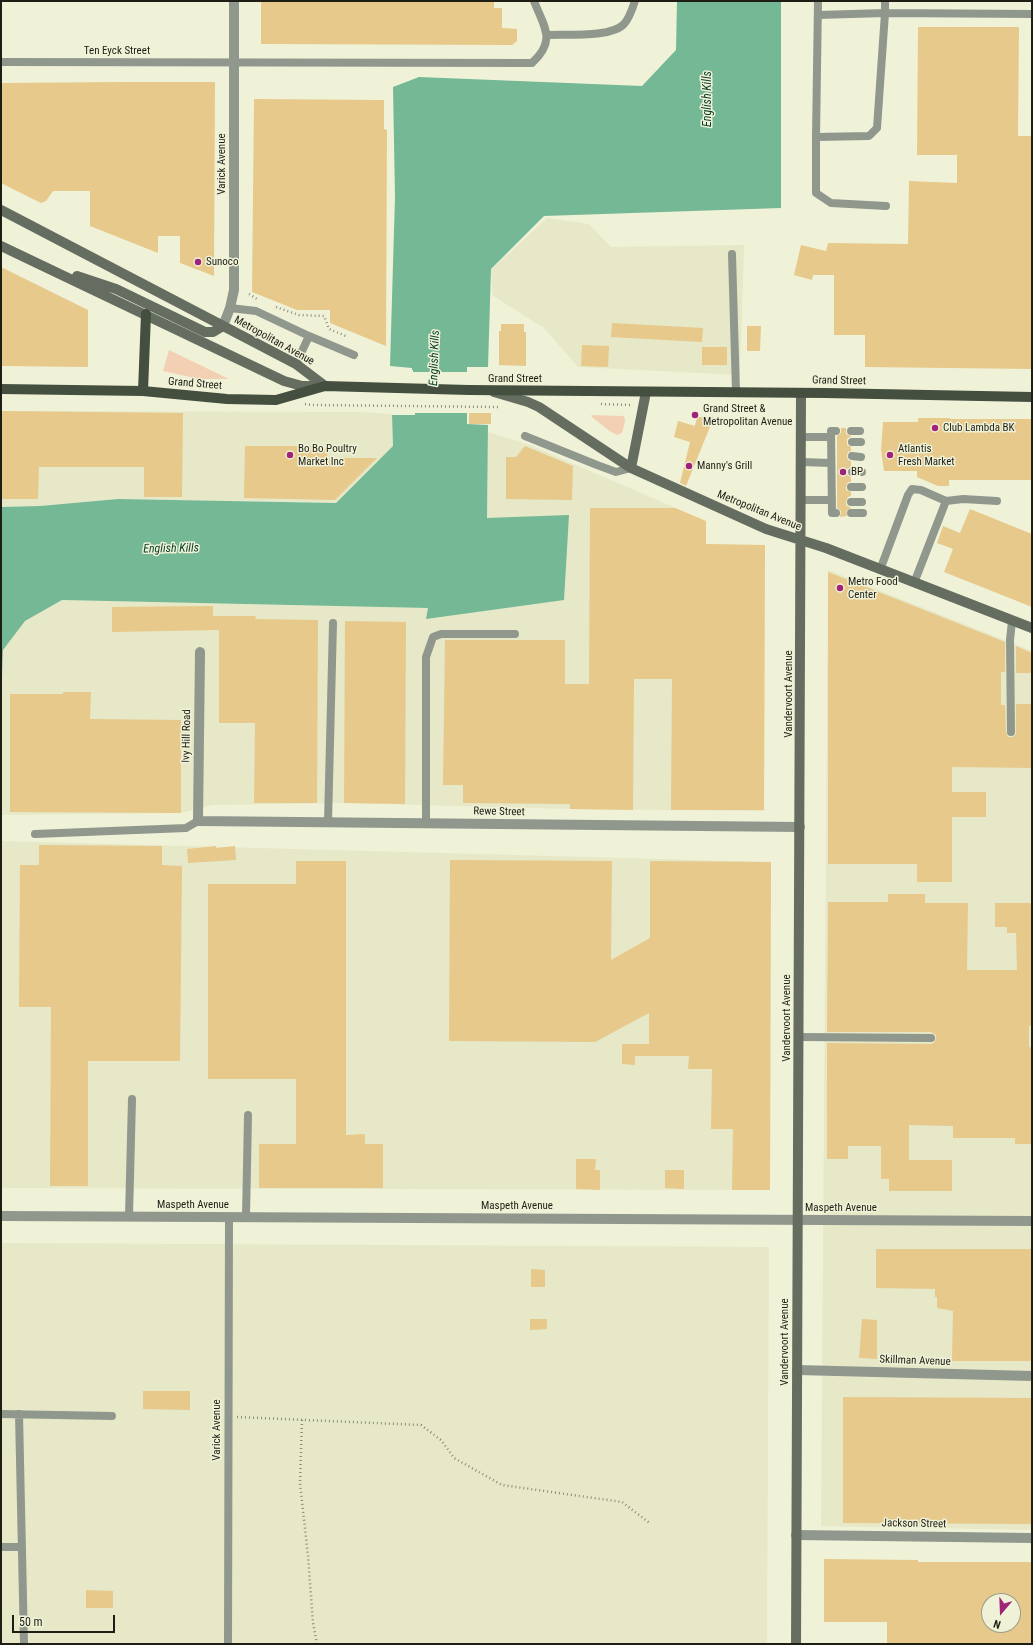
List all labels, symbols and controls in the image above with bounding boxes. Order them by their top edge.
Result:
street label: Ten Eyck Street [84,44,150,58]
water label: English Kills [701,71,715,127]
street label: Varick Avenue [215,133,229,195]
place label: Sunoco [206,255,238,269]
marker: Sunoco [193,257,203,267]
street label: Metropolitan Avenue [232,314,316,368]
water label: English Kills [427,330,443,386]
street label: Grand Street [488,372,542,386]
street label: Grand Street [812,374,866,388]
street label: Grand Street [168,375,222,393]
place label: Grand Street & Metropolitan Avenue [703,402,793,428]
marker: Grand Street & Metropolitan Avenue [690,410,700,420]
place label: Club Lambda BK [943,421,1014,435]
marker: Club Lambda BK [930,423,940,433]
place label: Bo Bo Poultry Market Inc [298,442,357,468]
place label: Atlantis Fresh Market [898,442,955,468]
marker: Bo Bo Poultry Market Inc [285,450,295,460]
marker: Atlantis Fresh Market [885,450,895,460]
place label: Manny's Grill [697,459,752,473]
marker: Manny's Grill [684,461,694,471]
place label: BP [851,465,863,479]
marker: BP [838,467,848,477]
street label: Metropolitan Avenue [715,488,803,534]
water label: English Kills [143,541,199,557]
place label: Metro Food Center [848,575,898,601]
marker: Metro Food Center [835,583,845,593]
street label: Vandervoort Avenue [782,650,796,738]
street label: Ivy Hill Road [180,709,194,763]
street label: Rewe Street [473,805,525,819]
street label: Vandervoort Avenue [780,974,794,1062]
street label: Maspeth Avenue [157,1198,229,1212]
street label: Maspeth Avenue [481,1199,553,1213]
street label: Maspeth Avenue [805,1201,877,1215]
street label: Vandervoort Avenue [778,1298,792,1386]
street label: Skillman Avenue [879,1353,951,1369]
street label: Varick Avenue [210,1399,224,1461]
street label: Jackson Street [881,1517,947,1531]
north arrow [981,1593,1021,1633]
scale bar [14,1607,117,1633]
text: 50 m [19,1615,43,1629]
text: N [992,1617,1003,1631]

